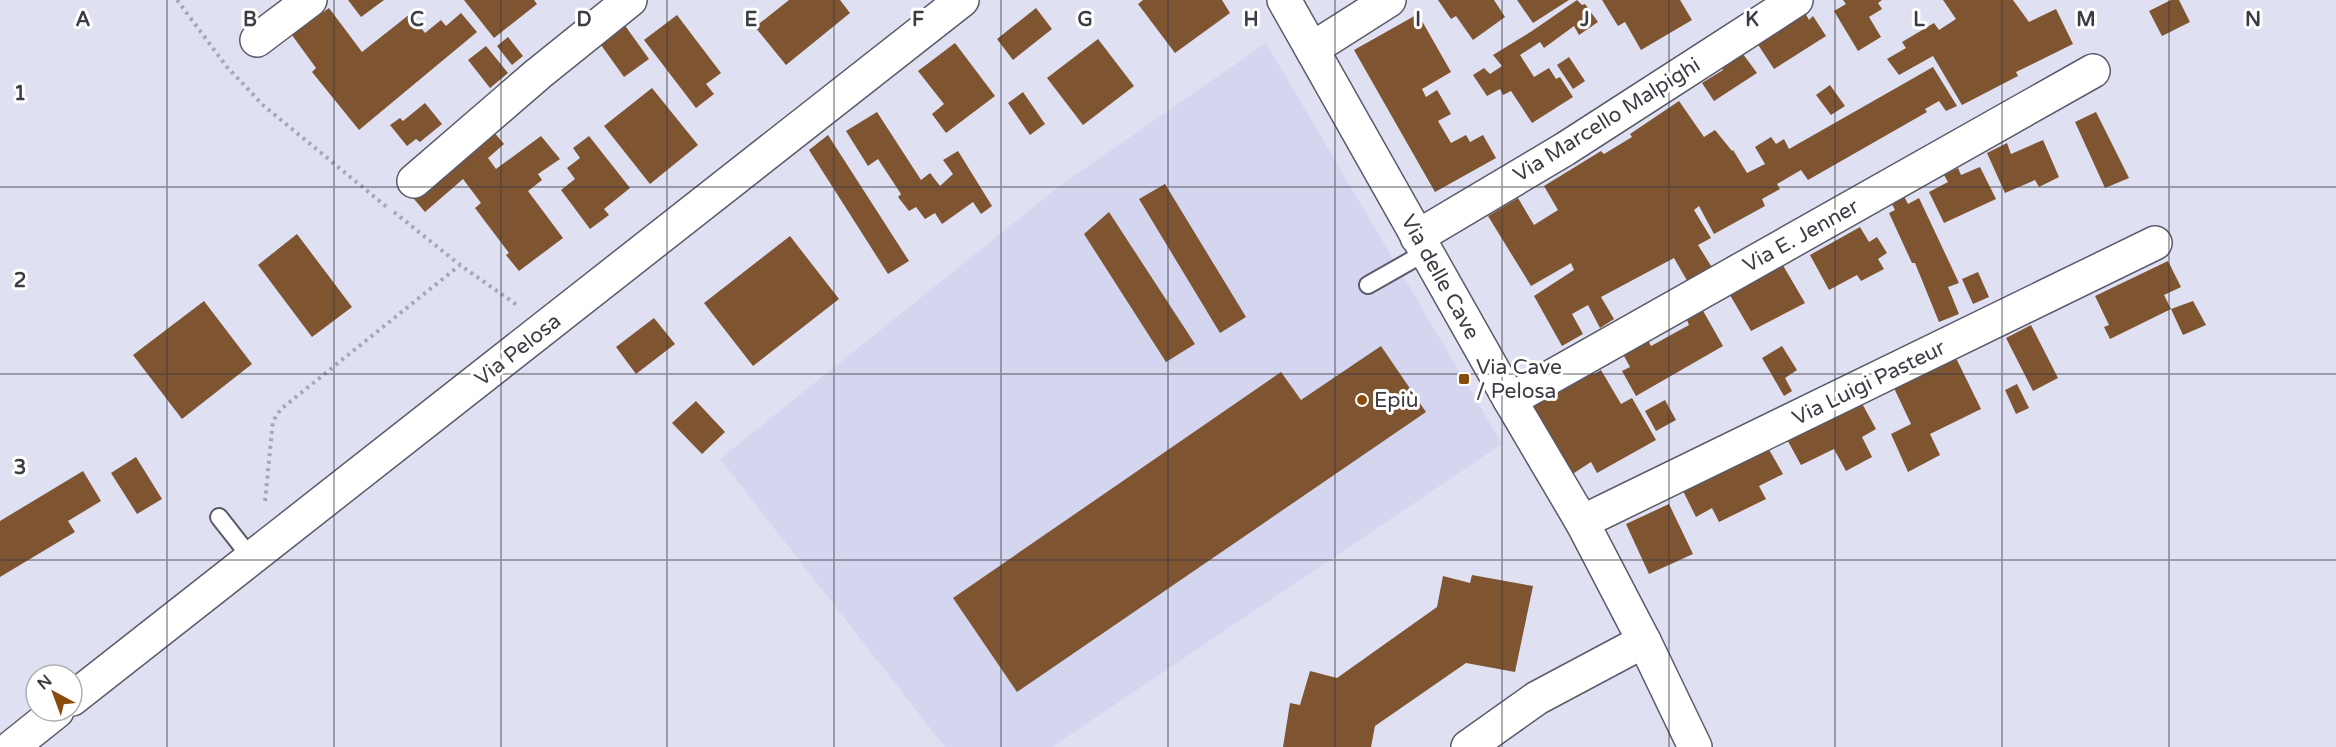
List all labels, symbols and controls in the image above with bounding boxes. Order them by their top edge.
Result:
text: A [76,8,91,32]
text: B [243,8,257,32]
text: C [410,8,424,32]
text: D [576,8,592,32]
text: E [745,8,758,32]
text: F [912,8,924,32]
text: G [1077,8,1093,32]
text: H [1243,8,1259,32]
text: I [1415,8,1421,32]
text: J [1579,8,1590,32]
text: K [1745,8,1759,32]
text: L [1913,8,1925,32]
text: M [2076,8,2096,32]
text: N [2245,8,2261,32]
street label: Via Marcello Malpighi [1509,52,1705,188]
text: 1 [14,82,26,106]
street label: Via E. Jenner [1739,194,1863,278]
street label: Via delle Cave [1395,210,1485,344]
text: 2 [14,269,26,293]
street label: Via Pelosa [470,309,566,391]
street label: Via Luigi Pasteur [1789,335,1949,431]
place label: Via Cave / Pelosa [1476,355,1562,404]
marker: Via Cave / Pelosa [1457,372,1471,386]
place label: Epiù [1374,388,1419,413]
marker: Epiù [1355,393,1369,407]
text: 3 [14,456,26,480]
north arrow [24,663,84,723]
text: N [33,671,56,694]

